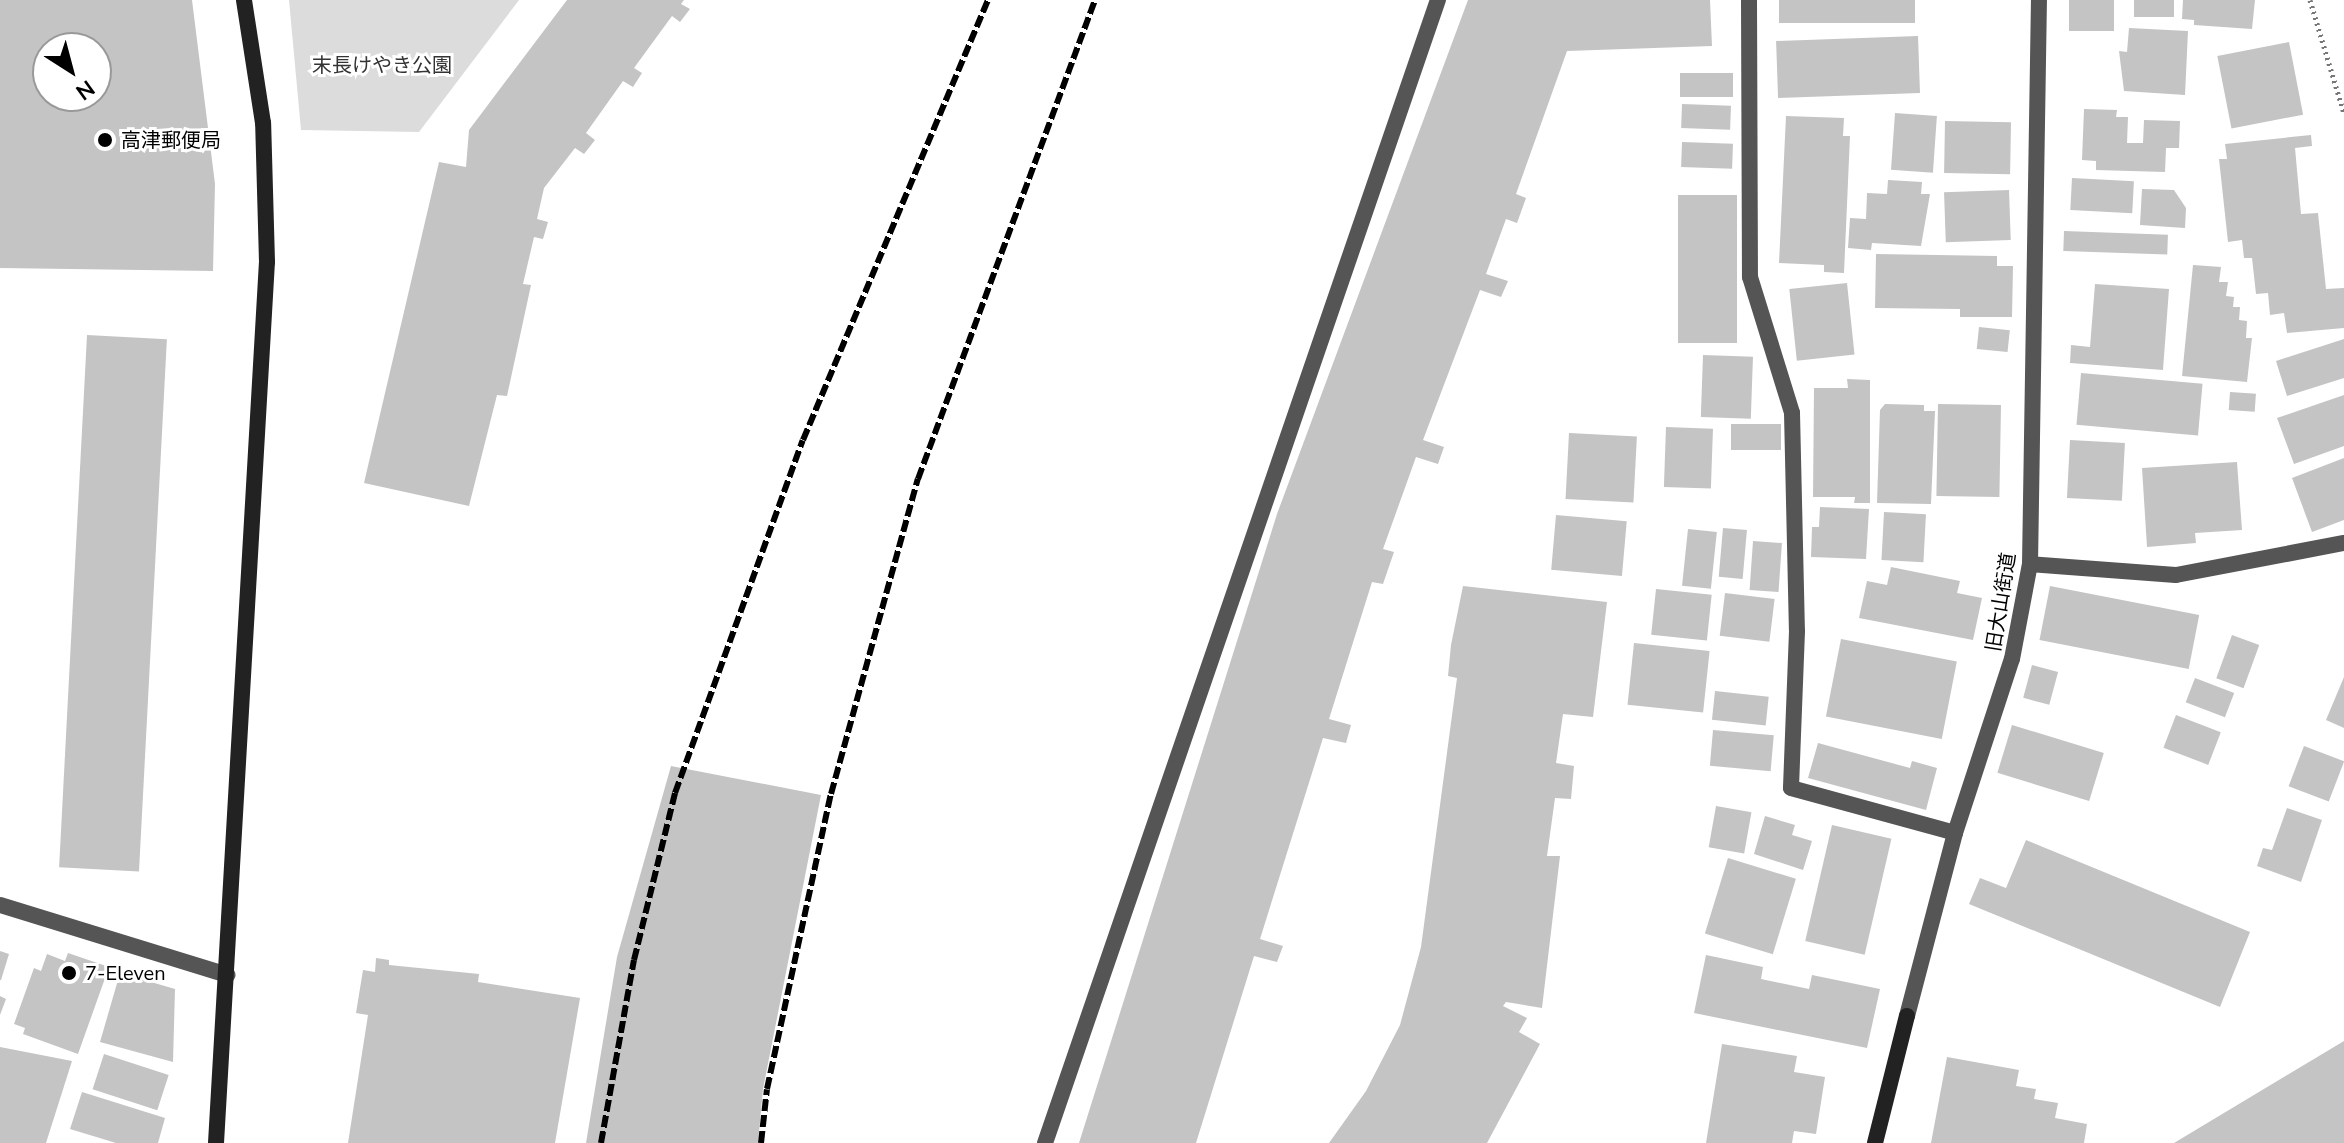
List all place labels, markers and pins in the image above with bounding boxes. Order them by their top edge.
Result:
place label: 高津郵便局 [121,128,221,152]
marker: 高津郵便局 [96,131,114,149]
place label: 7-Eleven [85,961,166,985]
marker: 7-Eleven [60,964,78,982]

